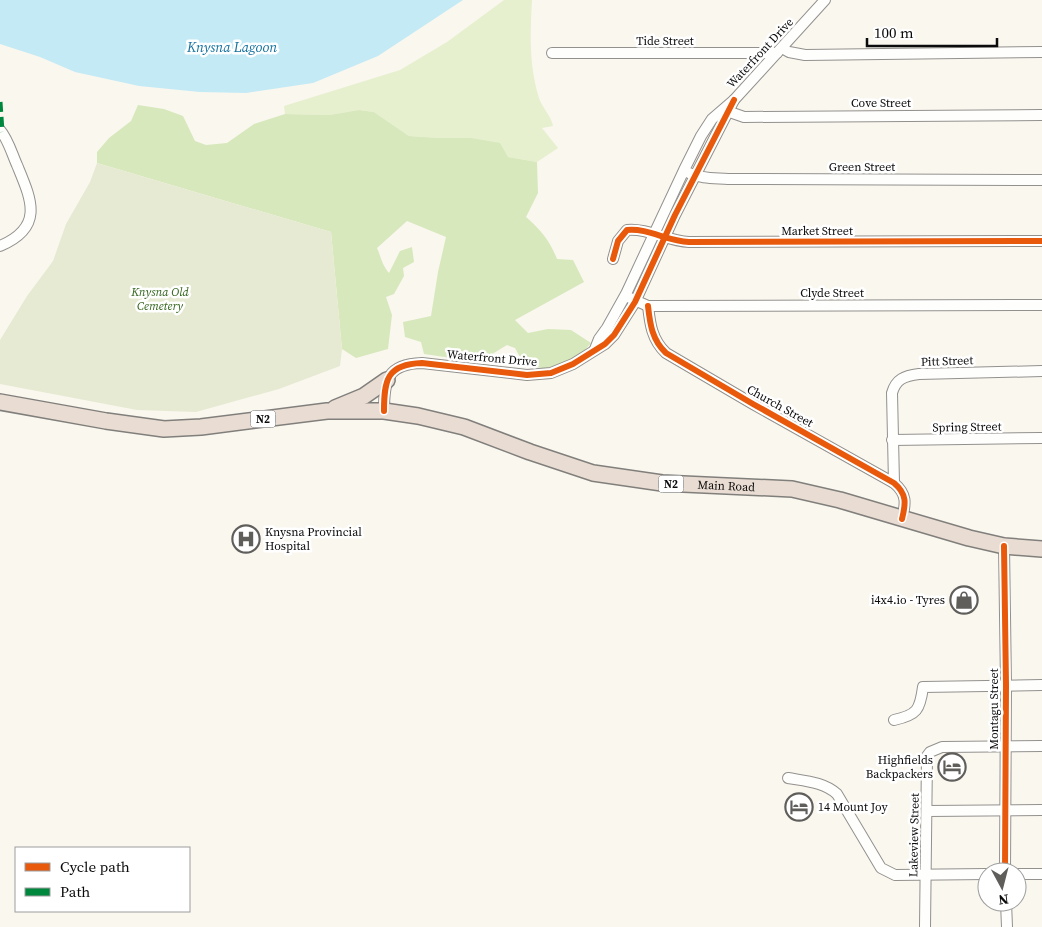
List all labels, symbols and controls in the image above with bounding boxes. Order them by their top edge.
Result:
street label: Waterfront Drive [723,14,797,92]
scale bar [867,15,997,47]
text: 100 m [874,22,914,43]
street label: Tide Street [636,33,694,49]
water label: Knysna Lagoon [186,37,277,57]
street label: Cove Street [851,95,911,111]
street label: Green Street [829,159,895,175]
street label: Market Street [781,223,853,239]
park label: Knysna Old Cemetery [130,284,190,314]
street label: Clyde Street [800,285,864,301]
street label: Waterfront Drive [446,346,538,370]
street label: Pitt Street [920,352,974,370]
street label: Church Street [744,381,816,431]
road number: N2 [250,410,276,428]
street label: Spring Street [932,418,1002,436]
road number: N2 [658,476,684,492]
street label: Main Road [697,477,756,495]
hospital icon: Knysna Provincial Hospital [231,524,261,554]
place label: Knysna Provincial Hospital [265,524,362,554]
shop icon: i4x4.io - Tyres [949,585,979,615]
place label: i4x4.io - Tyres [871,592,945,608]
street label: Montagu Street [986,668,1002,750]
place label: Highfields Backpackers [866,752,933,782]
hotel icon: Highfields Backpackers [937,752,967,782]
hotel icon: 14 Mount Joy [784,792,814,822]
street label: Lakeview Street [905,793,923,877]
place label: 14 Mount Joy [818,799,888,815]
legend [15,847,190,912]
text: Cycle path [60,856,130,877]
north arrow [977,862,1027,912]
text: Path [60,881,90,902]
text: N [997,889,1010,910]

